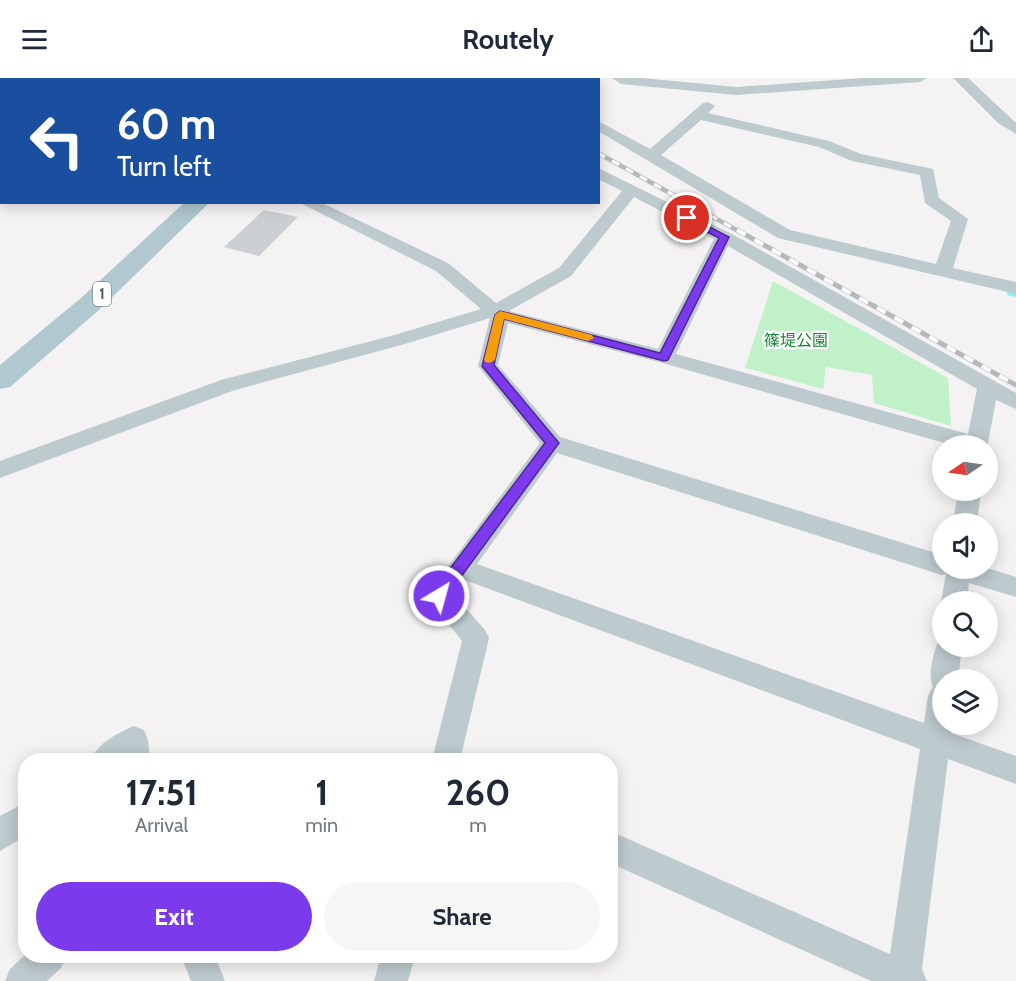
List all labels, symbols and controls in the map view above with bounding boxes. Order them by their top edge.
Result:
icon: menu [18,23,51,56]
text: Routely [462,23,554,56]
icon: share [965,23,998,56]
text: 60 m [117,98,216,150]
icon: left [18,102,96,180]
text: Turn left [117,150,211,183]
pin [661,192,712,243]
icon: arrive [670,201,703,234]
road number: 1 [93,282,111,306]
park label: 篠堤公園 [764,331,828,350]
north arrow [932,435,998,501]
map controls [932,435,998,735]
button: sound [932,513,998,579]
position arrow [407,564,471,628]
button: search [932,591,998,657]
button: layers [932,669,998,735]
text: 17:51 [126,770,198,814]
text: 1 [315,770,328,814]
text: 260 [446,770,510,814]
text: Arrival [135,813,188,837]
text: min [305,813,338,837]
text: m [469,813,487,837]
button: Exit [36,882,312,951]
button: Share [324,882,600,951]

